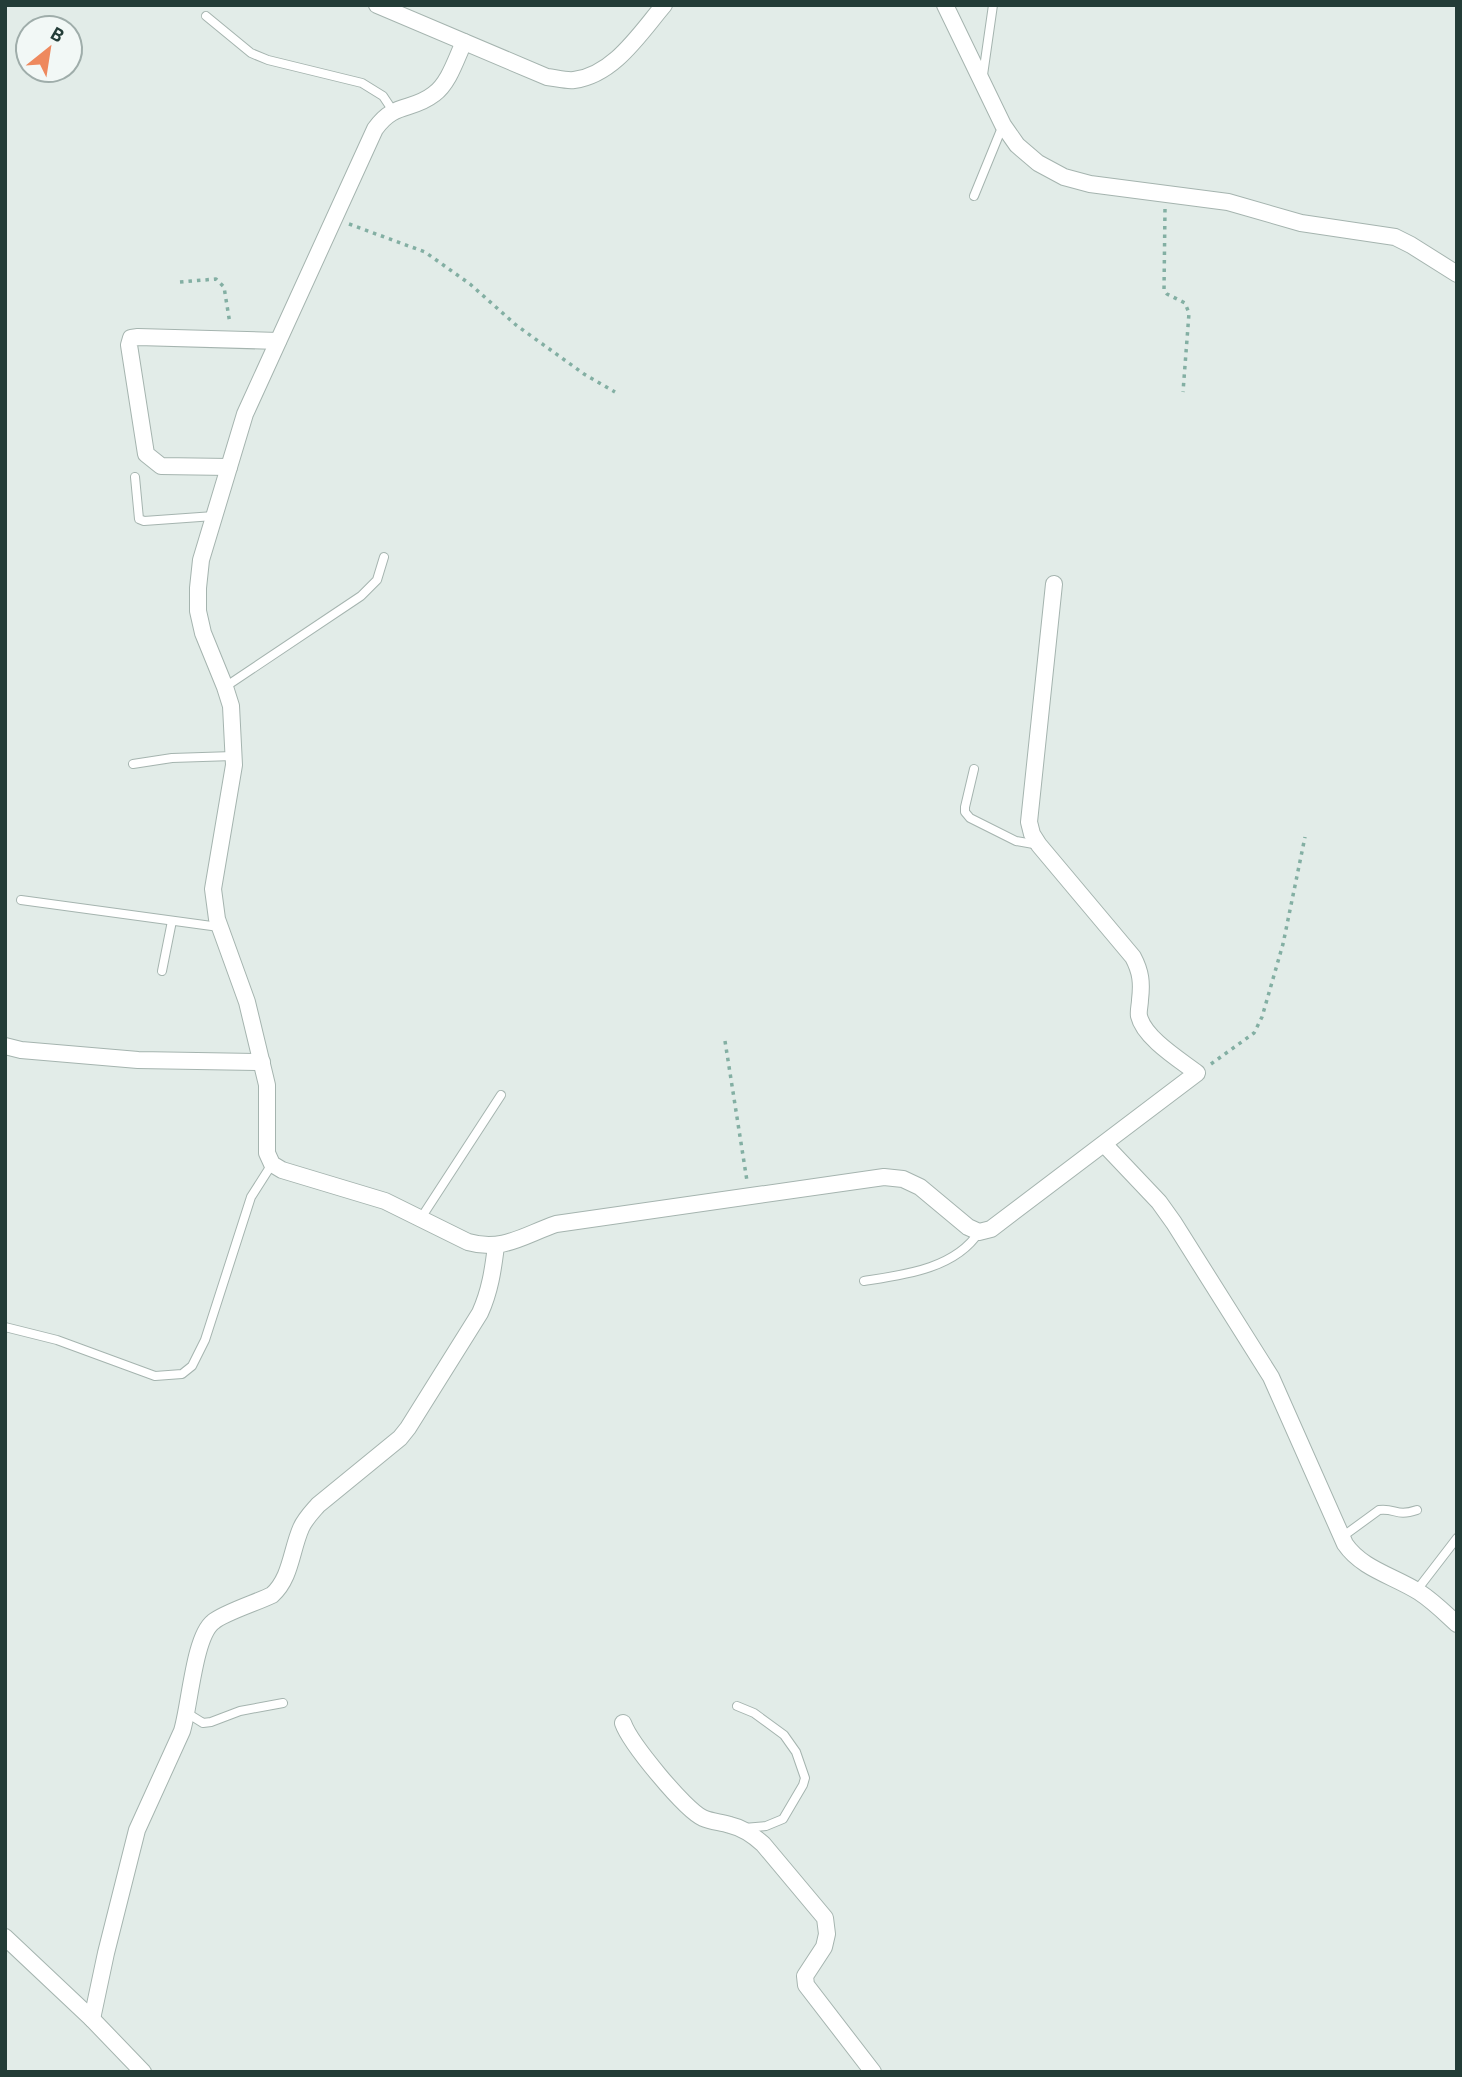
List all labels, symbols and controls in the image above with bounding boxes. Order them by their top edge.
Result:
north arrow [14,14,84,84]
text: B [46,20,69,48]

